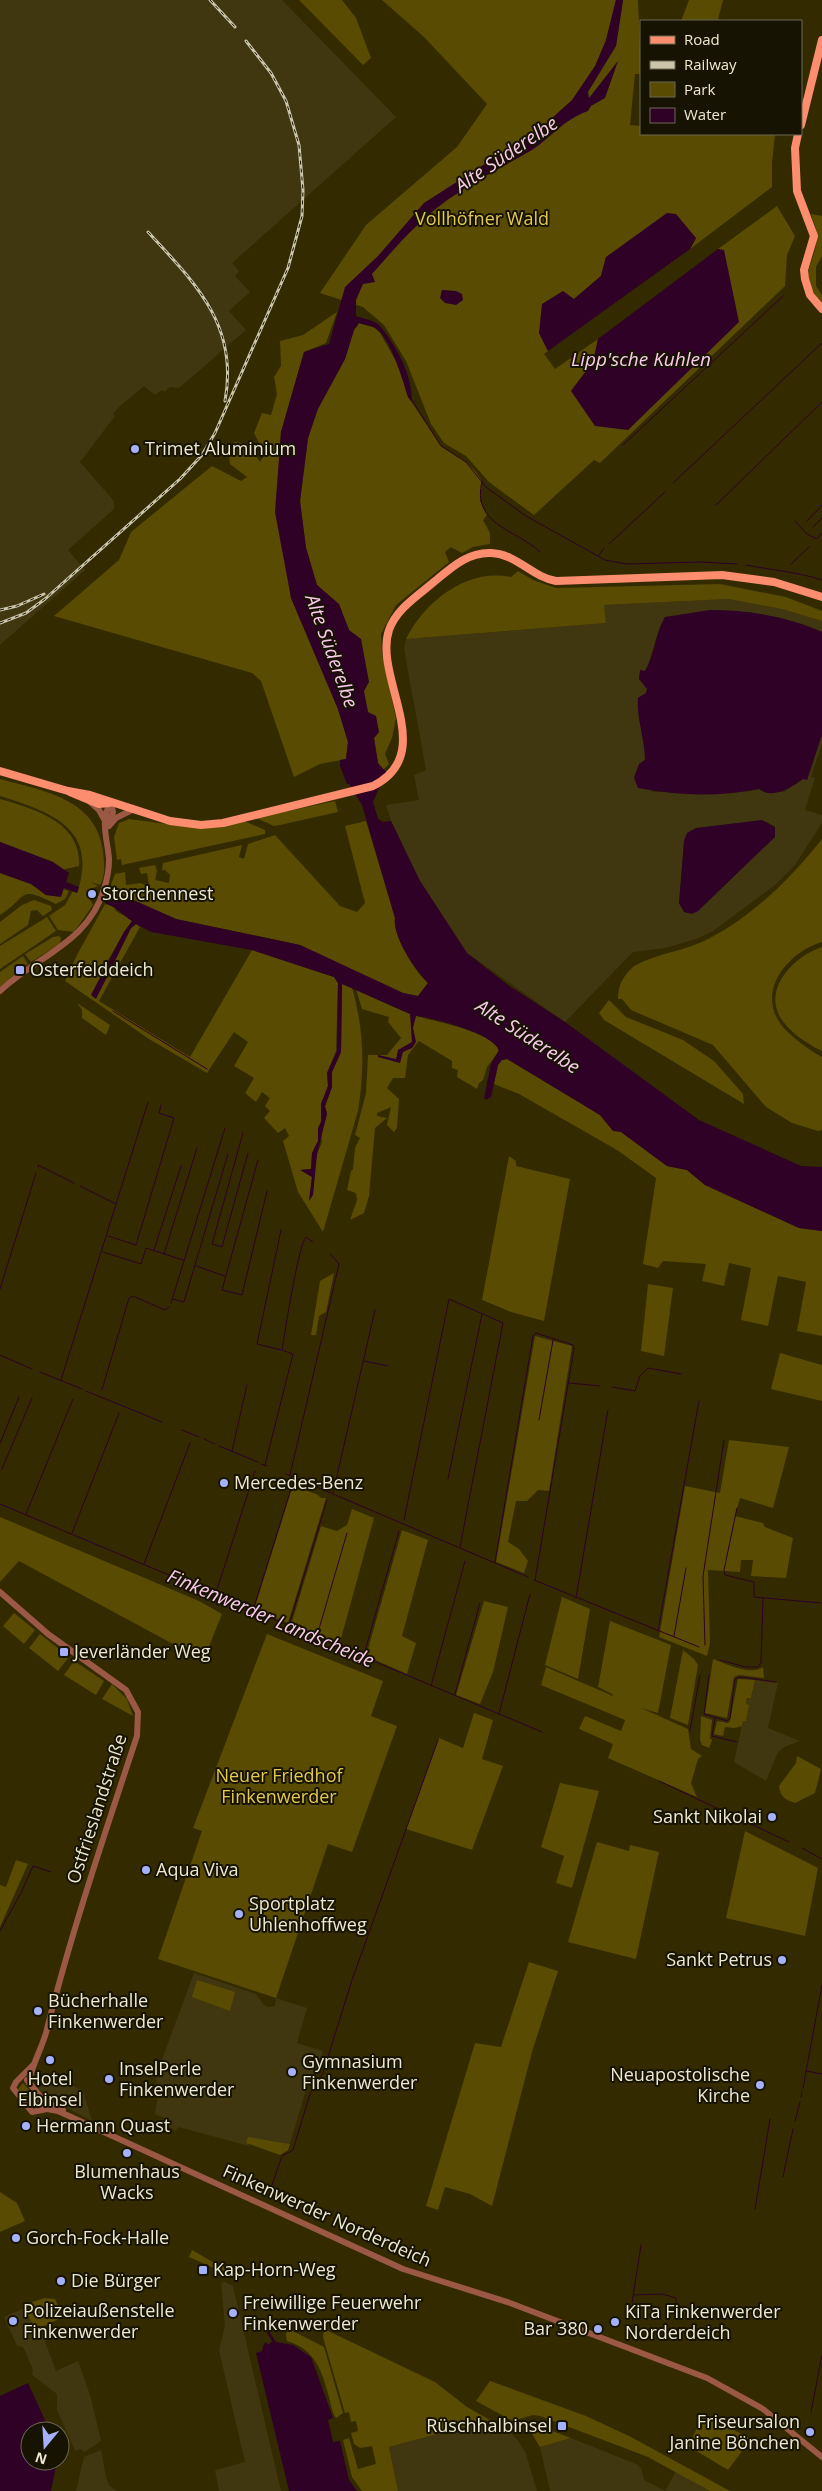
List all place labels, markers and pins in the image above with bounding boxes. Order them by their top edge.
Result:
place label: Trimet Aluminium [145,436,296,460]
marker: Trimet Aluminium [129,443,141,455]
place label: Storchennest [102,881,213,905]
marker: Storchennest [86,888,98,900]
place label: Osterfelddeich [30,957,154,981]
marker: Osterfelddeich [14,964,26,976]
place label: Mercedes-Benz [234,1470,363,1494]
marker: Mercedes-Benz [218,1477,230,1489]
place label: Jeverländer Weg [72,1639,211,1663]
marker: Jeverländer Weg [58,1646,70,1658]
place label: Sankt Nikolai [653,1804,762,1828]
marker: Sankt Nikolai [766,1811,778,1823]
place label: Aqua Viva [156,1857,238,1881]
marker: Aqua Viva [140,1864,152,1876]
place label: Sportplatz Uhlenhoffweg [249,1891,367,1936]
marker: Sportplatz Uhlenhoffweg [233,1908,245,1920]
place label: Sankt Petrus [666,1947,772,1971]
marker: Sankt Petrus [776,1954,788,1966]
place label: Bücherhalle Finkenwerder [48,1988,164,2033]
marker: Bücherhalle Finkenwerder [32,2005,44,2017]
place label: Gymnasium Finkenwerder [302,2049,418,2094]
marker: Hotel Elbinsel [44,2054,56,2066]
place label: InselPerle Finkenwerder [119,2056,235,2101]
place label: Neuapostolische Kirche [610,2062,750,2107]
place label: Hotel Elbinsel [18,2066,82,2111]
marker: Gymnasium Finkenwerder [286,2066,298,2078]
marker: InselPerle Finkenwerder [103,2073,115,2085]
marker: Neuapostolische Kirche [754,2079,766,2091]
place label: Hermann Quast [36,2113,170,2137]
marker: Hermann Quast [20,2120,32,2132]
marker: Blumenhaus Wacks [121,2147,133,2159]
place label: Blumenhaus Wacks [74,2159,180,2204]
place label: Gorch-Fock-Halle [26,2225,169,2249]
marker: Gorch-Fock-Halle [10,2232,22,2244]
place label: Kap-Horn-Weg [213,2257,336,2281]
marker: Kap-Horn-Weg [197,2264,209,2276]
place label: Die Bürger [71,2268,161,2292]
marker: Die Bürger [55,2275,67,2287]
place label: Freiwillige Feuerwehr Finkenwerder [243,2290,422,2335]
place label: Polizeiaußenstelle Finkenwerder [23,2298,175,2343]
place label: KiTa Finkenwerder Norderdeich [625,2299,781,2344]
marker: Freiwillige Feuerwehr Finkenwerder [227,2307,239,2319]
marker: Polizeiaußenstelle Finkenwerder [7,2315,19,2327]
place label: Bar 380 [523,2316,588,2340]
marker: KiTa Finkenwerder Norderdeich [609,2316,621,2328]
marker: Bar 380 [592,2323,604,2335]
place label: Friseursalon Janine Bönchen [667,2409,800,2454]
place label: Rüschhalbinsel [426,2413,552,2437]
marker: Rüschhalbinsel [556,2420,568,2432]
marker: Friseursalon Janine Bönchen [804,2426,816,2438]

